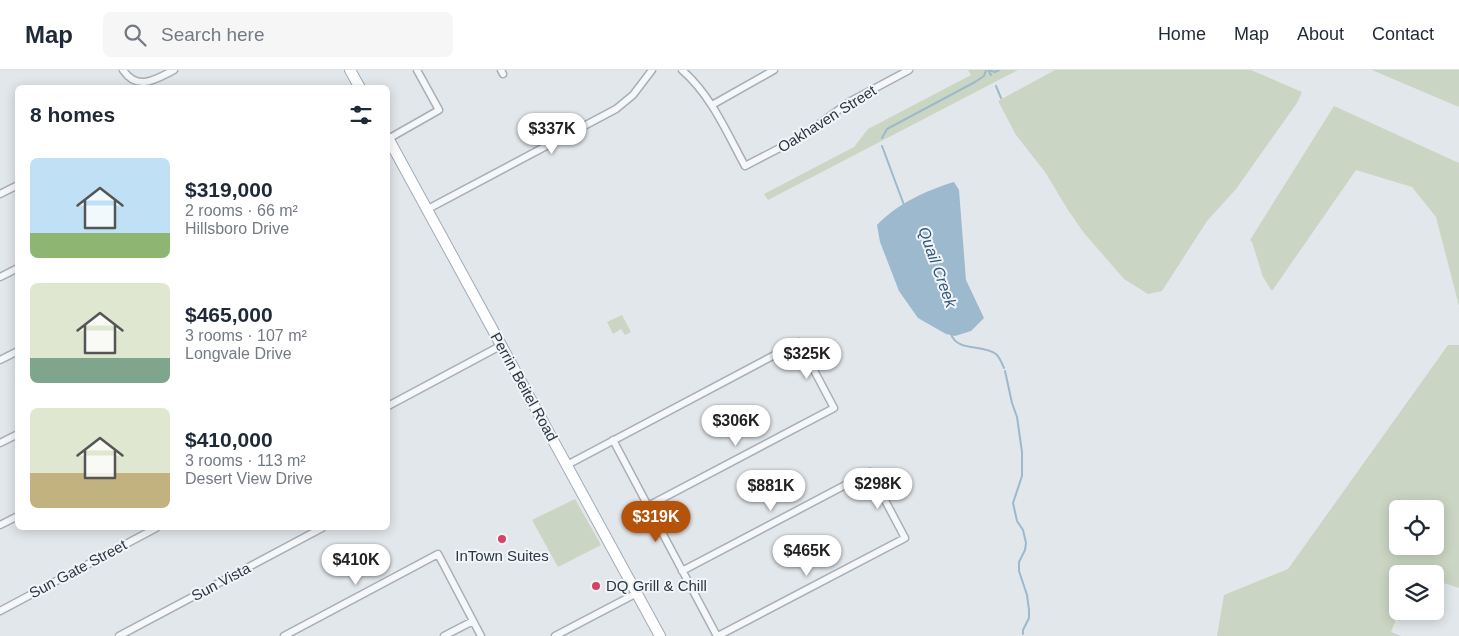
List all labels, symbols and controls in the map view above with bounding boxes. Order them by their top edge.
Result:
search box [103,12,453,57]
text: Map [25,21,73,48]
icon: search [121,21,149,49]
text: Search here [161,24,265,45]
text: Home [1158,24,1206,44]
text: Map [1234,24,1269,44]
text: About [1297,24,1344,44]
text: Contact [1372,24,1434,44]
street label: Oakhaven Street [774,81,880,156]
icon: filters [347,101,375,129]
text: 8 homes [30,103,115,126]
pin: $337K [517,112,587,155]
text: $337K [528,120,576,137]
icon: home [70,178,130,238]
text: $319,000 [185,178,273,201]
text: 2 rooms · 66 m² [185,202,298,219]
text: Hillsboro Drive [185,220,289,237]
water label: Quail Creek [915,225,960,311]
icon: home [70,303,130,363]
text: $465,000 [185,303,273,326]
text: 3 rooms · 107 m² [185,327,307,344]
street label: Perrin Beitel Road [487,329,561,444]
pin: $325K [772,338,842,380]
text: Longvale Drive [185,345,292,362]
text: $325K [783,345,831,362]
pin: $306K [701,404,771,447]
text: $306K [712,412,760,429]
icon: home [70,428,130,488]
text: $410,000 [185,428,273,451]
text: 3 rooms · 113 m² [185,452,306,469]
pin: $298K [843,468,913,510]
text: Desert View Drive [185,470,313,487]
pin: $881K [736,470,806,512]
text: $298K [854,475,902,492]
text: $881K [747,477,795,494]
pin: $319K [621,500,691,543]
map controls [1389,500,1444,620]
button: locate [1389,500,1444,555]
text: $319K [632,508,680,525]
marker: InTown Suites [496,533,508,545]
pin: $465K [772,534,842,577]
street label: Sun Gate Street [26,535,130,601]
text: $465K [783,542,831,559]
pin: $410K [321,544,391,586]
place label: InTown Suites [455,547,549,564]
text: $410K [332,551,380,568]
street label: Sun Vista [189,559,254,604]
button: layers [1389,565,1444,620]
place label: DQ Grill & Chill [606,577,707,594]
marker: DQ Grill & Chill [590,580,602,592]

